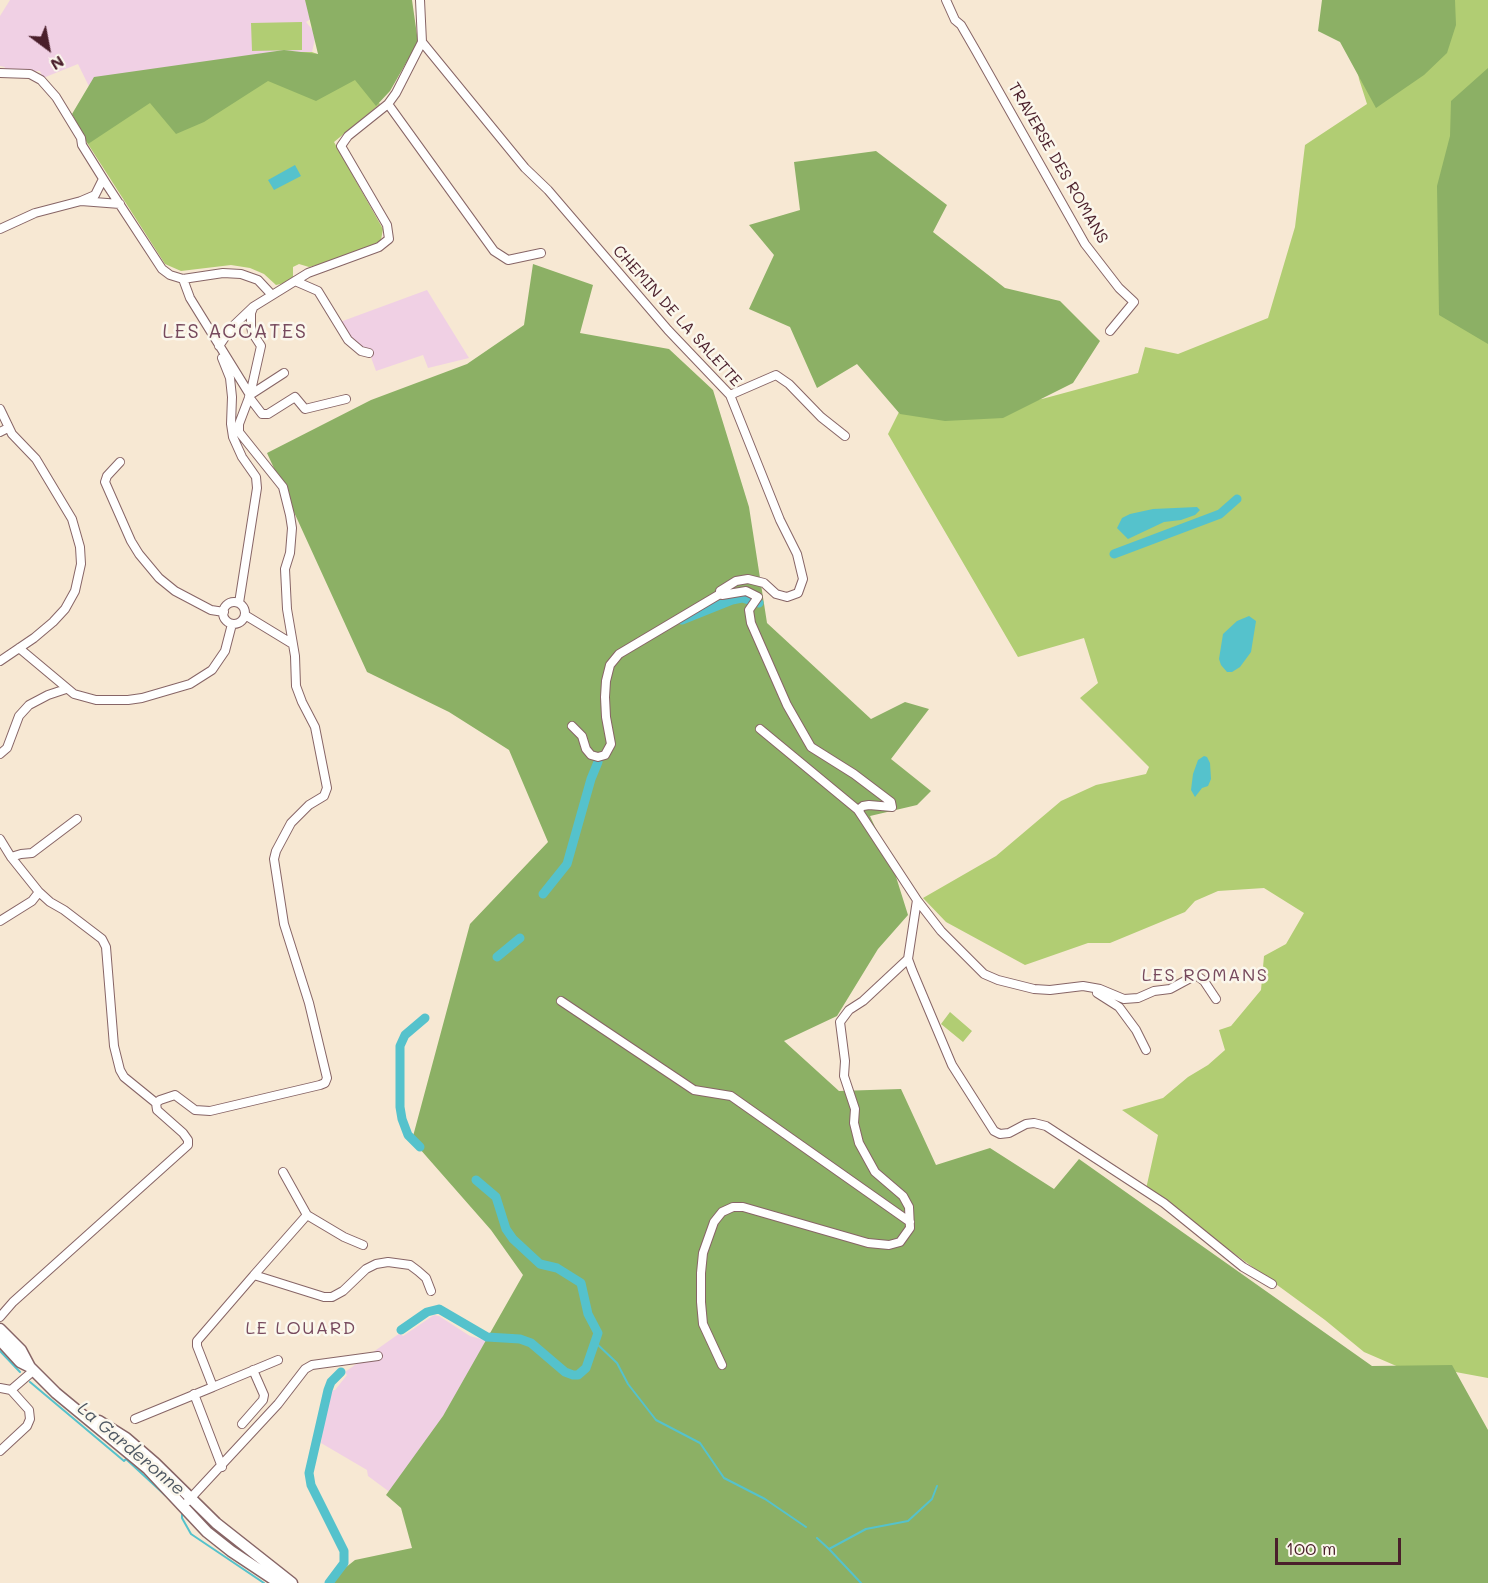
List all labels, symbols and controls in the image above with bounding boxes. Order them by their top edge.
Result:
north arrow [18,18,78,78]
text: N [47,52,69,76]
street label: TRAVERSE DES ROMANS [1004,79,1112,247]
street label: CHEMIN DE LA SALETTE [609,241,745,391]
district label: LES ACCATES [162,320,308,344]
district label: LES ROMANS [1142,964,1268,986]
district label: LE LOUARD [245,1317,357,1339]
water label: La Garderonne [73,1398,189,1500]
scale bar [1278,1526,1404,1564]
text: 100 m [1286,1536,1336,1560]

